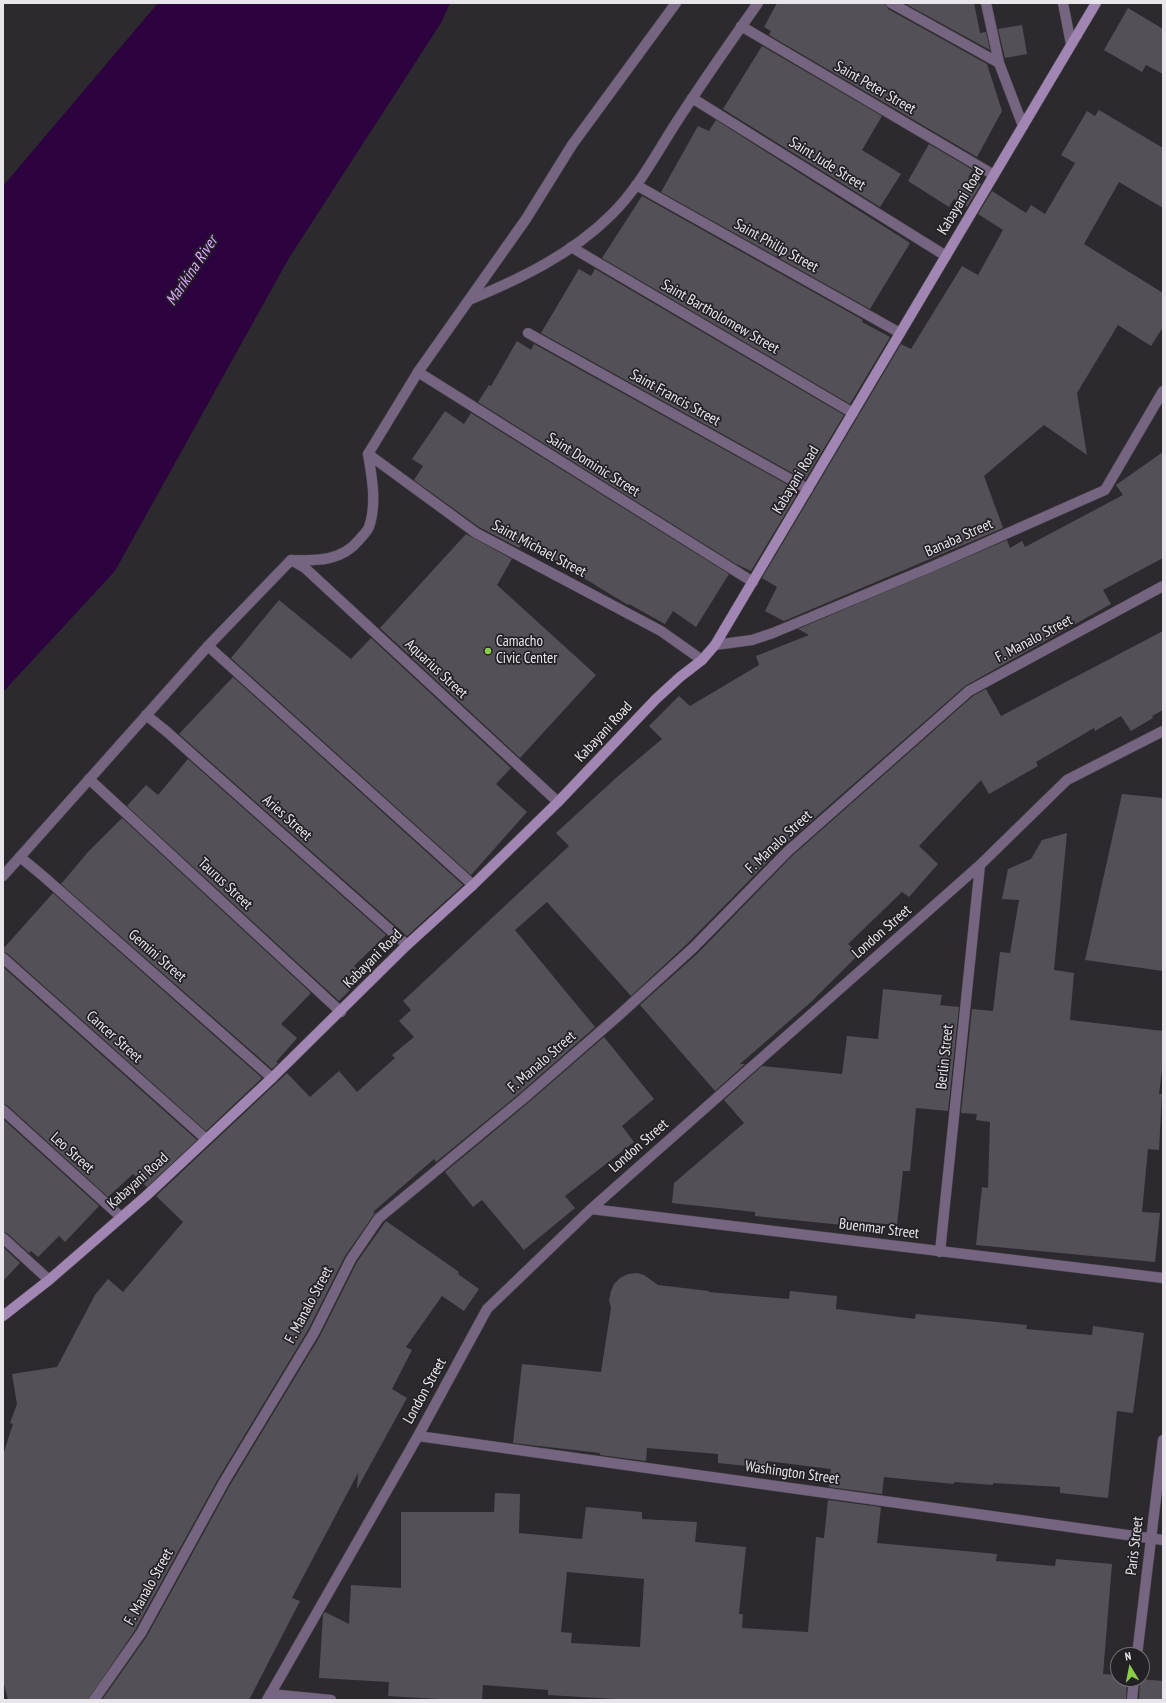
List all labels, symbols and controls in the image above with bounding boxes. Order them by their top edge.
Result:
street label: Saint Peter Street [831,58,919,118]
street label: Saint Jude Street [786,133,868,195]
street label: Kabayani Road [934,164,988,238]
street label: Saint Philip Street [731,215,821,277]
water label: Marikina River [162,233,222,309]
street label: Saint Bartholomew Street [658,276,782,358]
street label: Saint Francis Street [627,366,723,430]
street label: Saint Dominic Street [543,429,643,501]
street label: Kabayani Road [769,443,823,517]
street label: Banaba Street [922,515,996,561]
street label: Saint Michael Street [489,517,589,581]
street label: F. Manalo Street [993,611,1075,667]
place label: Camacho Civic Center [496,633,557,668]
street label: Aquarius Street [401,635,471,703]
marker: Camacho Civic Center [483,646,493,656]
street label: Kabayani Road [572,698,636,766]
street label: Aries Street [259,791,315,845]
street label: F. Manalo Street [742,807,816,877]
street label: Taurus Street [194,854,256,914]
street label: London Street [849,901,915,963]
street label: Gemini Street [124,926,190,986]
street label: Kabayani Road [340,926,406,992]
street label: Cancer Street [82,1007,146,1067]
street label: Berlin Street [933,1024,957,1090]
street label: F. Manalo Street [504,1028,580,1096]
street label: London Street [606,1115,672,1177]
street label: Leo Street [47,1129,97,1177]
street label: Kabayani Road [104,1149,172,1213]
street label: Buenmar Street [838,1215,920,1243]
street label: F. Manalo Street [281,1264,337,1346]
street label: London Street [400,1355,450,1427]
street label: Washington Street [744,1457,840,1489]
street label: Paris Street [1122,1516,1148,1576]
street label: F. Manalo Street [121,1546,177,1628]
north arrow [1110,1647,1150,1687]
text: N [1124,1649,1132,1664]

